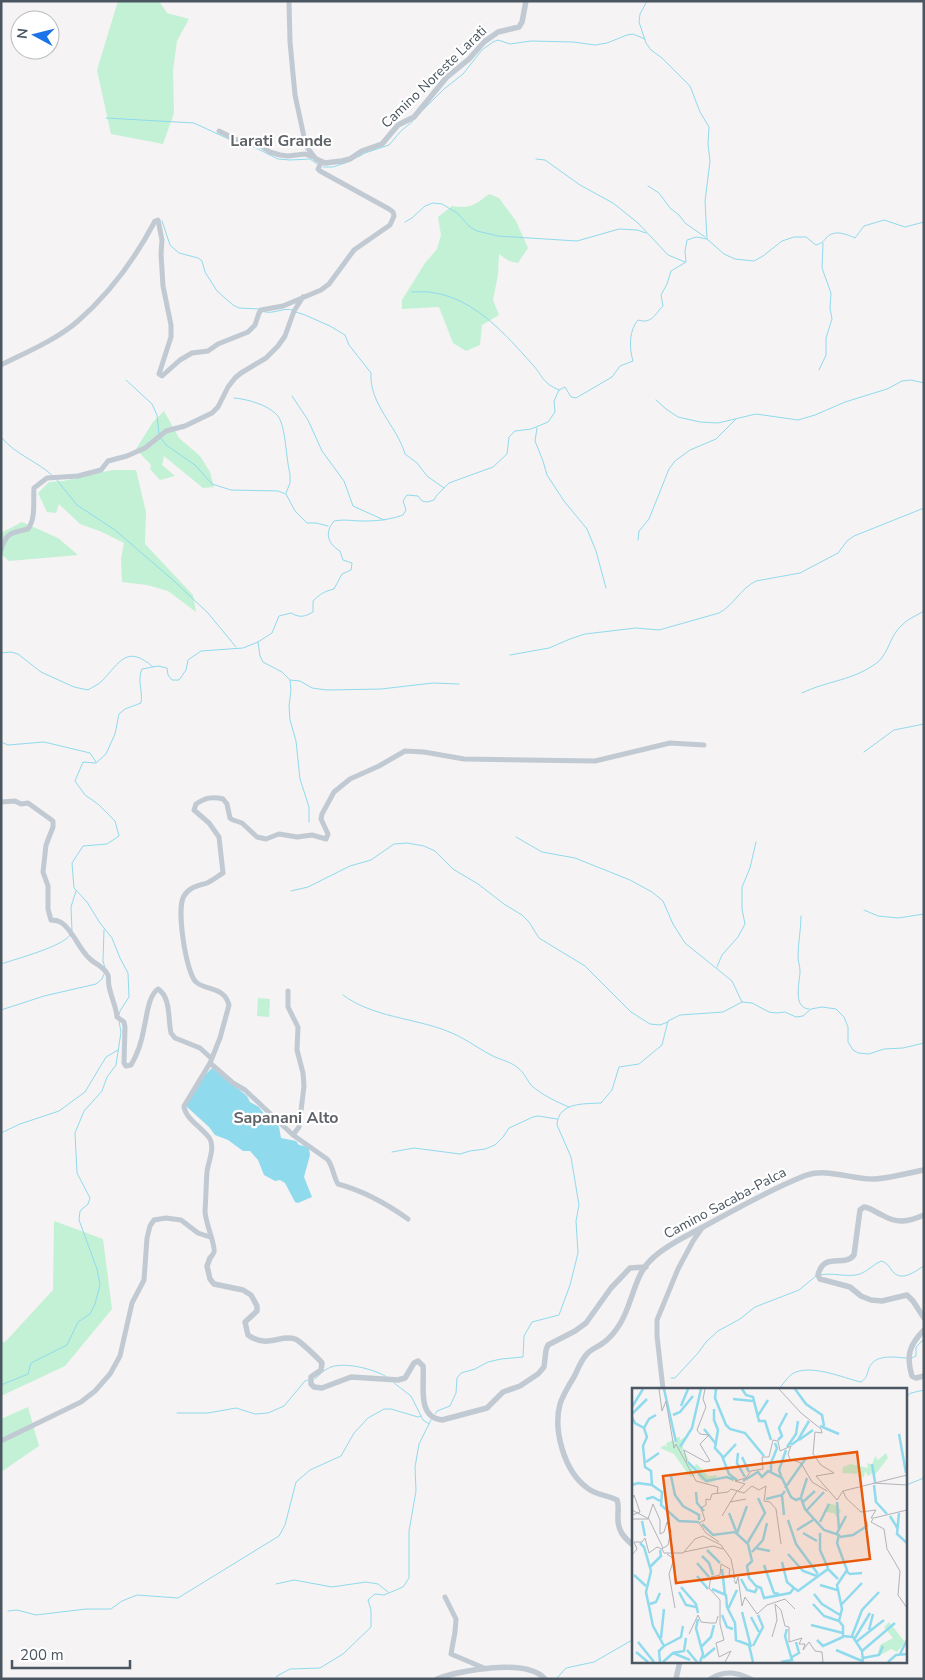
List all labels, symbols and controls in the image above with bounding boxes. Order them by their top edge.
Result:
north arrow [10,10,60,60]
street label: Camino Noreste Larati [377,22,491,132]
text: N [13,27,33,40]
district label: Larati Grande [230,130,332,152]
district label: Sapanani Alto [233,1107,339,1129]
street label: Camino Sacaba-Palca [660,1163,790,1243]
inset map [632,1388,908,1662]
scale bar [12,1638,130,1670]
text: 200 m [20,1645,64,1665]

